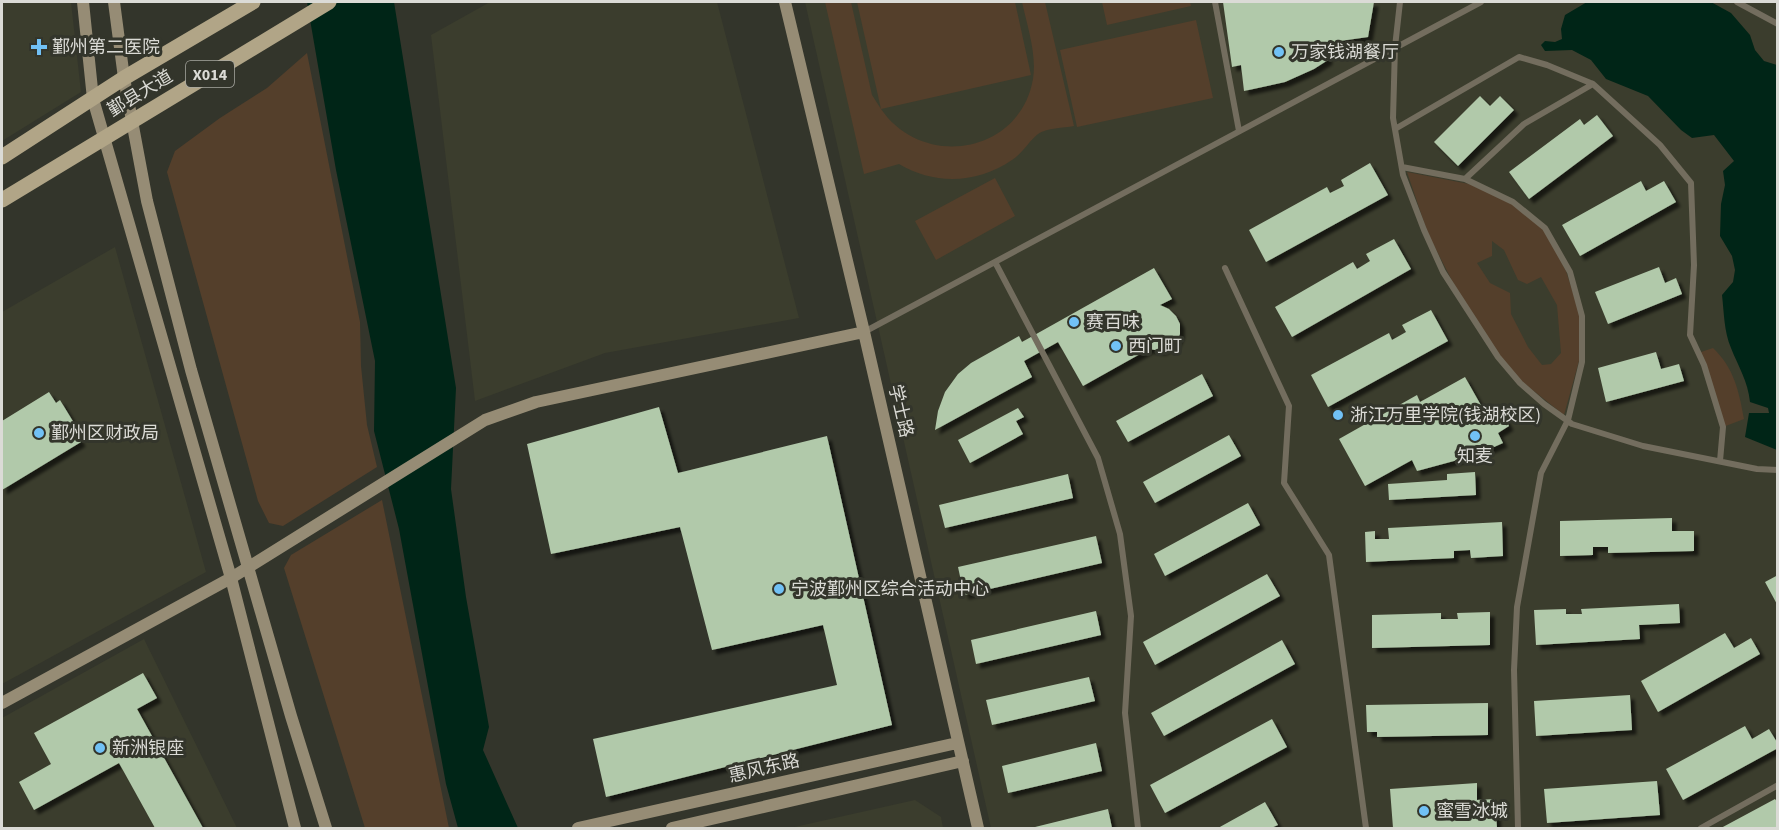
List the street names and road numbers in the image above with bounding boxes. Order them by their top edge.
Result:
road number: X014 [186,61,234,87]
street label: 鄞县大道 [103,64,178,123]
street label: 学士路 [882,382,919,440]
street label: 惠风东路 [726,748,802,789]

